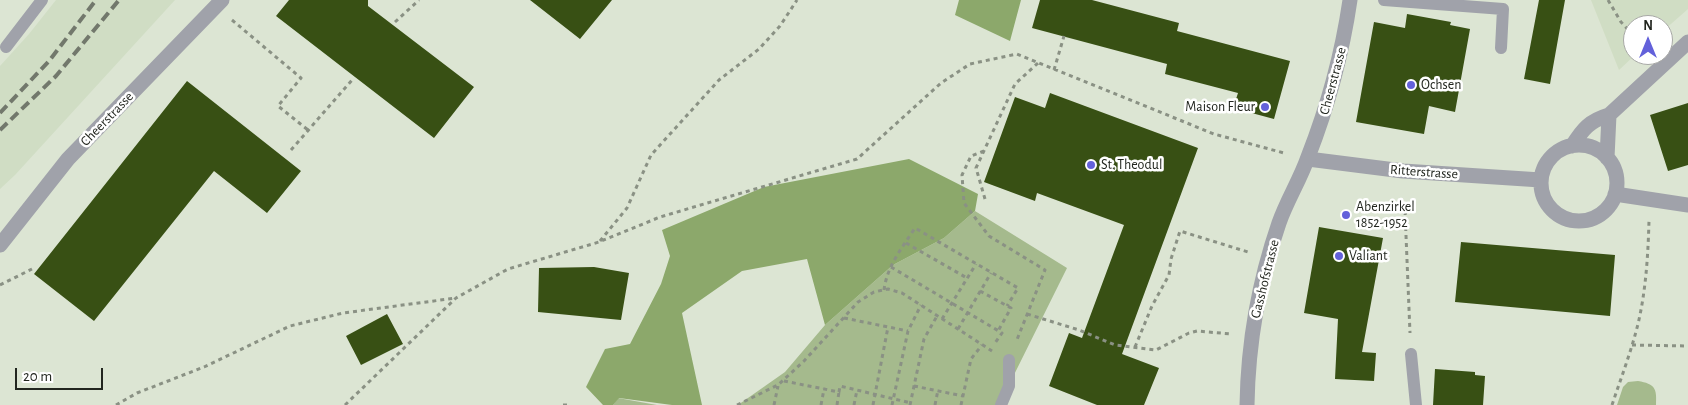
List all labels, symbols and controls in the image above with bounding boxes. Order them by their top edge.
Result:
north arrow [1623,15,1673,65]
text: N [1643,19,1653,33]
street label: Cheerstrasse [1316,45,1350,117]
place label: Ochsen [1421,77,1461,93]
marker: Ochsen [1405,79,1417,91]
street label: Cheerstrasse [77,88,137,150]
place label: Maison Fleur [1185,99,1255,115]
marker: Maison Fleur [1259,101,1271,113]
place label: St. Theodul [1101,157,1162,173]
marker: St. Theodul [1085,159,1097,171]
street label: Ritterstrasse [1389,161,1459,183]
place label: Abenzirkel 1852-1952 [1356,199,1415,232]
marker: Abenzirkel 1852-1952 [1340,209,1352,221]
street label: Gasshofstrasse [1247,238,1283,320]
place label: Valiant [1349,248,1387,264]
marker: Valiant [1333,250,1345,262]
scale bar [18,358,105,390]
text: 20 m [23,369,52,384]

